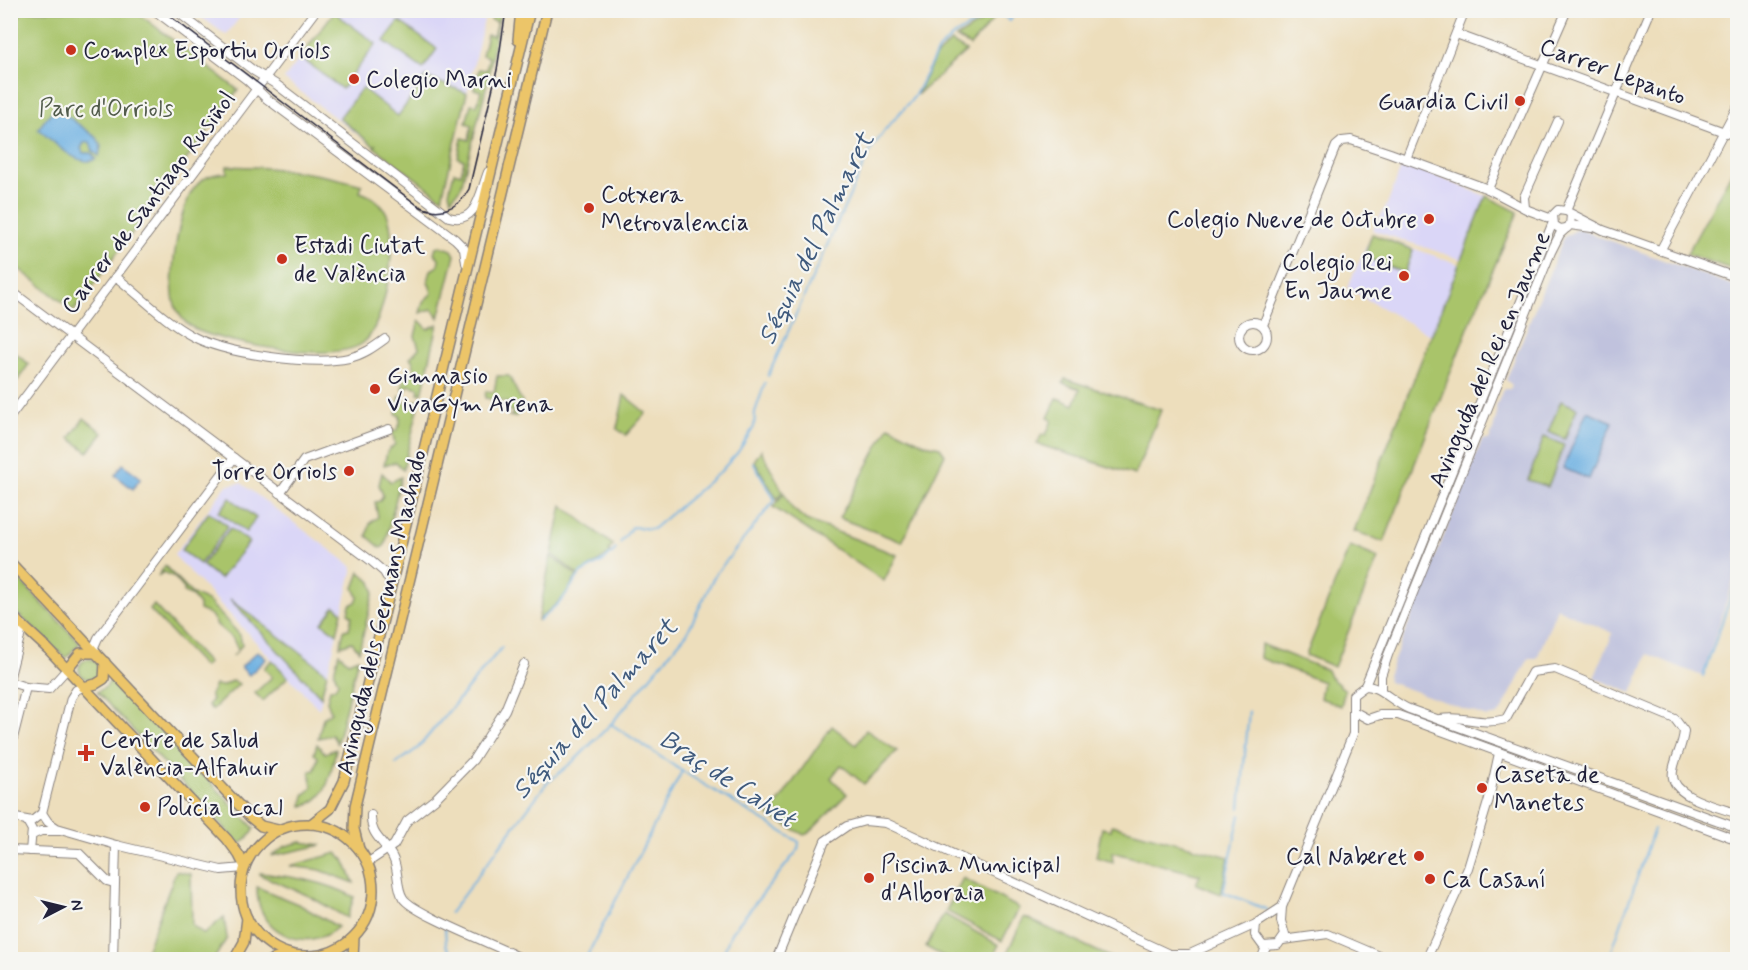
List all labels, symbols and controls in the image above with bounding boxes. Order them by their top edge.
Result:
street label: Carrer Lepanto [1535,32,1690,113]
place label: Complex Esportiu Orriols [83,36,330,67]
marker: Complex Esportiu Orriols [64,43,78,57]
place label: Colegio Marni [366,65,512,98]
marker: Colegio Marni [347,72,361,86]
street label: Carrer de Santiago Rusiñol [55,85,243,321]
place label: Guardia Civil [1378,87,1508,118]
park label: Parc d'Orriols [39,94,174,125]
marker: Guardia Civil [1513,94,1527,108]
water label: Séquia del Palmaret [751,126,884,351]
place label: Cotxera Metrovalencia [601,180,749,239]
marker: Cotxera Metrovalencia [582,201,596,215]
place label: Colegio Nueve de Octubre [1167,205,1417,238]
marker: Colegio Nueve de Octubre [1422,212,1436,226]
street label: Avinguda del Rei en Jaume [1422,226,1560,493]
place label: Estadi Ciutat de València [294,231,426,290]
place label: Colegio Rei En Jaume [1282,248,1392,307]
marker: Estadi Ciutat de València [275,252,289,266]
marker: Colegio Rei En Jaume [1397,269,1411,283]
place label: Gimnasio VivaGym Arena [387,361,553,420]
marker: Gimnasio VivaGym Arena [368,382,382,396]
street label: Avinguda dels Germans Machado [330,447,437,778]
place label: Torre Orriols [211,457,337,488]
marker: Torre Orriols [342,464,356,478]
water label: Séquia del Palmaret [505,611,687,807]
water label: Braç de Calvet [652,723,803,838]
place label: Centre de salud València-Alfahuir [100,725,279,784]
marker: Centre de salud València-Alfahuir [77,744,95,762]
place label: Caseta de Manetes [1494,760,1600,819]
marker: Caseta de Manetes [1475,781,1489,795]
place label: Policía Local [157,793,283,824]
marker: Policía Local [138,800,152,814]
place label: Cal Naberet [1286,842,1407,873]
marker: Cal Naberet [1412,849,1426,863]
place label: Piscina Municipal d'Alboraia [881,850,1060,909]
place label: Ca Casaní [1442,865,1546,896]
marker: Piscina Municipal d'Alboraia [862,871,876,885]
marker: Ca Casaní [1423,872,1437,886]
north arrow [33,877,93,937]
text: N [65,899,87,912]

